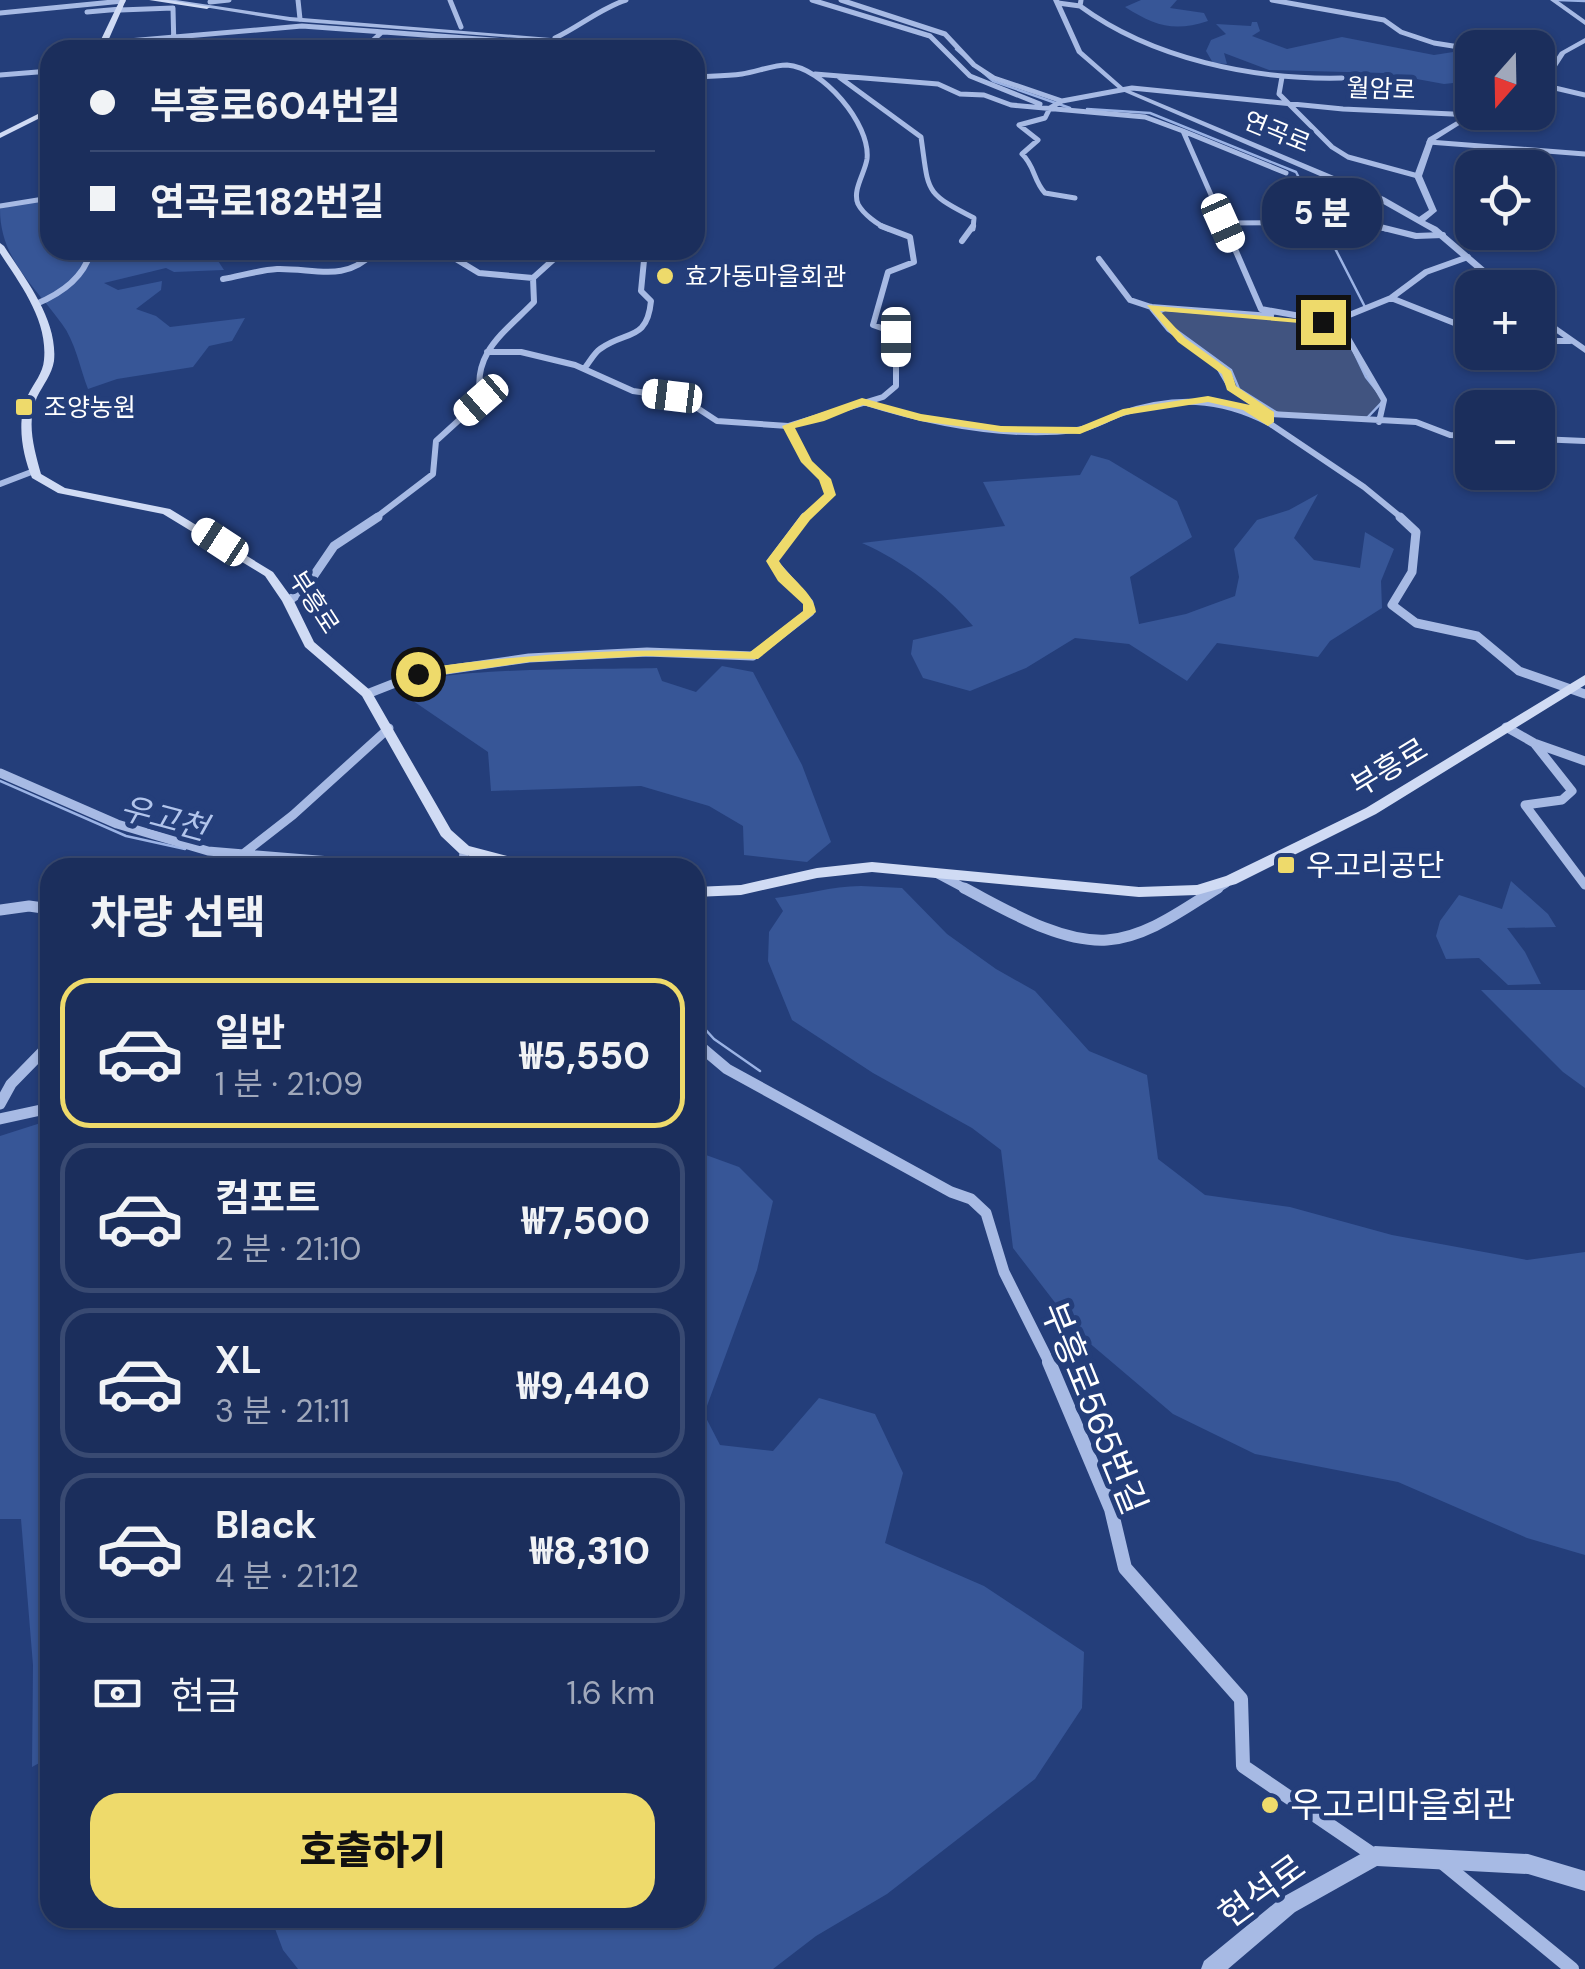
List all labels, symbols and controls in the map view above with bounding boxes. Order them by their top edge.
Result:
north arrow [1455,30,1555,130]
map controls [1455,30,1555,490]
street label: 월암로 [1346,71,1416,107]
text: 부흥로604번길 [150,81,400,131]
street label: 연곡로 [1239,104,1315,160]
button: locate [1455,150,1555,250]
text: 연곡로182번길 [150,177,384,227]
callout: 5 분 [1263,177,1383,247]
car [1197,189,1249,257]
text: 5 분 [1294,192,1350,234]
place label: 효가동마을회관 [685,260,846,293]
marker: 효가동마을회관 [654,265,676,287]
button: + [1455,270,1555,370]
route end [1301,300,1346,345]
car [881,307,911,367]
car [449,369,513,431]
car [640,377,704,415]
button: − [1455,390,1555,490]
place label: 조양농원 [44,391,136,424]
marker: 조양농원 [13,396,35,418]
car [187,513,253,571]
street label: 부흥로 [281,564,347,640]
route start [396,652,441,697]
street label: 부흥로 [1343,729,1435,805]
water label: 우고천 [116,786,216,851]
place label: 우고리공단 [1306,846,1444,885]
marker: 우고리공단 [1275,854,1297,876]
text: 차량 선택 [90,888,266,947]
icon: car [95,1008,185,1098]
text: 일반 [215,1008,285,1058]
text: ₩5,550 [520,1031,650,1081]
text: 1 분 · 21:09 [215,1063,363,1105]
icon: car [95,1173,185,1263]
text: 컴포트 [215,1173,320,1223]
text: ₩7,500 [522,1196,650,1246]
text: 2 분 · 21:10 [215,1228,362,1270]
street label: 부흥로565번길 [1031,1295,1157,1521]
text: XL [215,1335,262,1385]
icon: car [95,1338,185,1428]
text: ₩9,440 [517,1361,650,1411]
text: 3 분 · 21:11 [215,1390,350,1432]
text: Black [215,1500,317,1550]
icon: car [95,1503,185,1593]
text: ₩8,310 [530,1526,650,1576]
text: 4 분 · 21:12 [215,1555,359,1597]
icon: cash [90,1666,145,1721]
text: 현금 [170,1671,240,1721]
text: 1.6 km [566,1672,655,1714]
place label: 우고리마을회관 [1290,1782,1515,1828]
button: 호출하기 [90,1793,655,1908]
marker: 우고리마을회관 [1259,1794,1281,1816]
street label: 현석로 [1209,1844,1315,1938]

